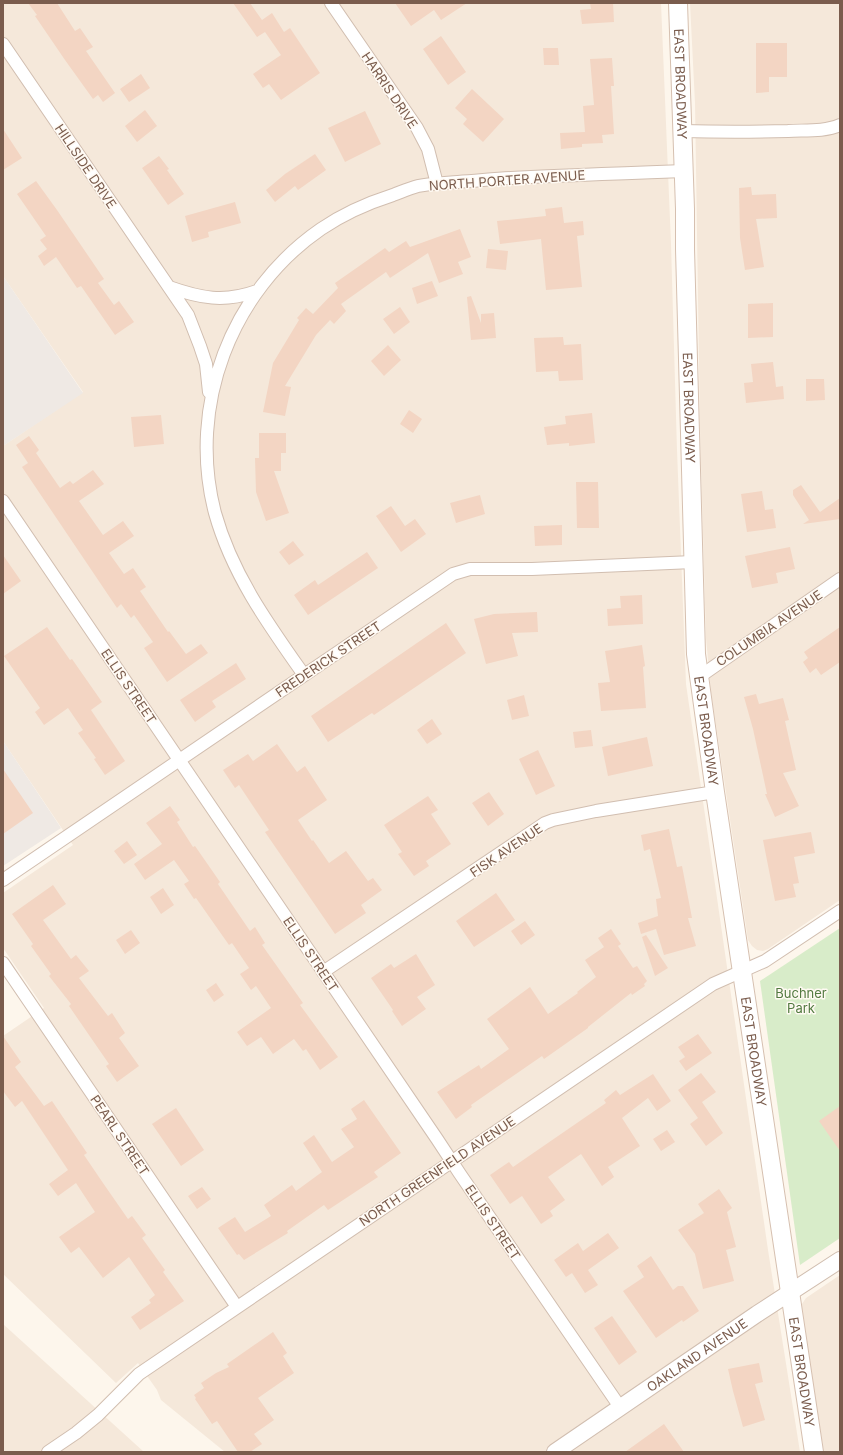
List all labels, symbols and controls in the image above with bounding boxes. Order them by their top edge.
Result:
street label: EAST BROADWAY [671,28,691,140]
street label: HARRIS DRIVE [359,49,421,131]
street label: HILLSIDE DRIVE [52,121,120,211]
street label: NORTH PORTER AVENUE [428,167,586,193]
street label: EAST BROADWAY [680,352,699,464]
street label: COLUMBIA AVENUE [713,586,825,670]
street label: FREDERICK STREET [272,618,384,700]
street label: ELLIS STREET [98,645,160,727]
street label: EAST BROADWAY [691,675,722,787]
street label: FISK AVENUE [467,820,545,880]
street label: ELLIS STREET [280,913,342,995]
park label: Buchner Park [775,985,827,1016]
street label: EAST BROADWAY [738,996,770,1108]
street label: PEARL STREET [87,1092,153,1178]
street label: NORTH GREENFIELD AVENUE [356,1113,518,1229]
street label: ELLIS STREET [462,1181,524,1263]
street label: OAKLAND AVENUE [644,1315,751,1395]
street label: EAST BROADWAY [786,1316,818,1428]

